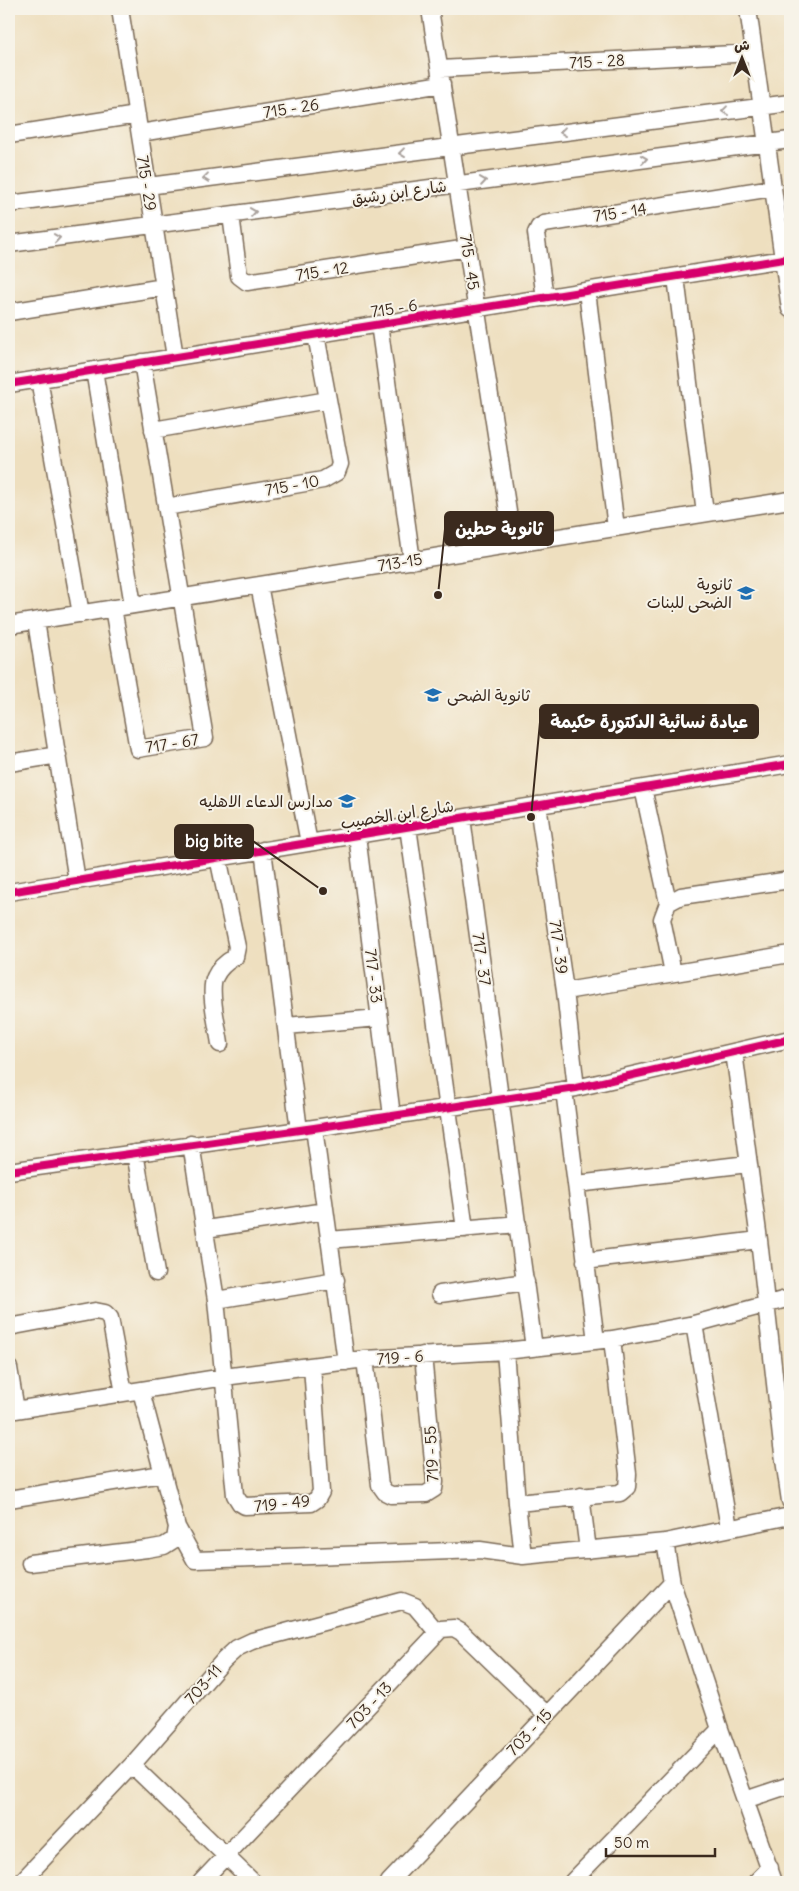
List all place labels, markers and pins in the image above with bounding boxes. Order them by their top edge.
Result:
callout: ثانوية حطين [445,512,553,545]
place label: ثانوية الضحى للبنات [647,574,733,613]
school or university icon: ثانوية الضحى للبنات [736,583,756,603]
school or university icon: ثانوية الضحى [423,685,443,705]
place label: ثانوية الضحى [447,685,531,706]
callout: عيادة نسائية الدكتورة حكيمة [540,705,758,738]
place label: مدارس الدعاء الاهليه [200,791,333,811]
school or university icon: مدارس الدعاء الاهليه [337,791,357,811]
callout: big bite [175,825,253,858]

